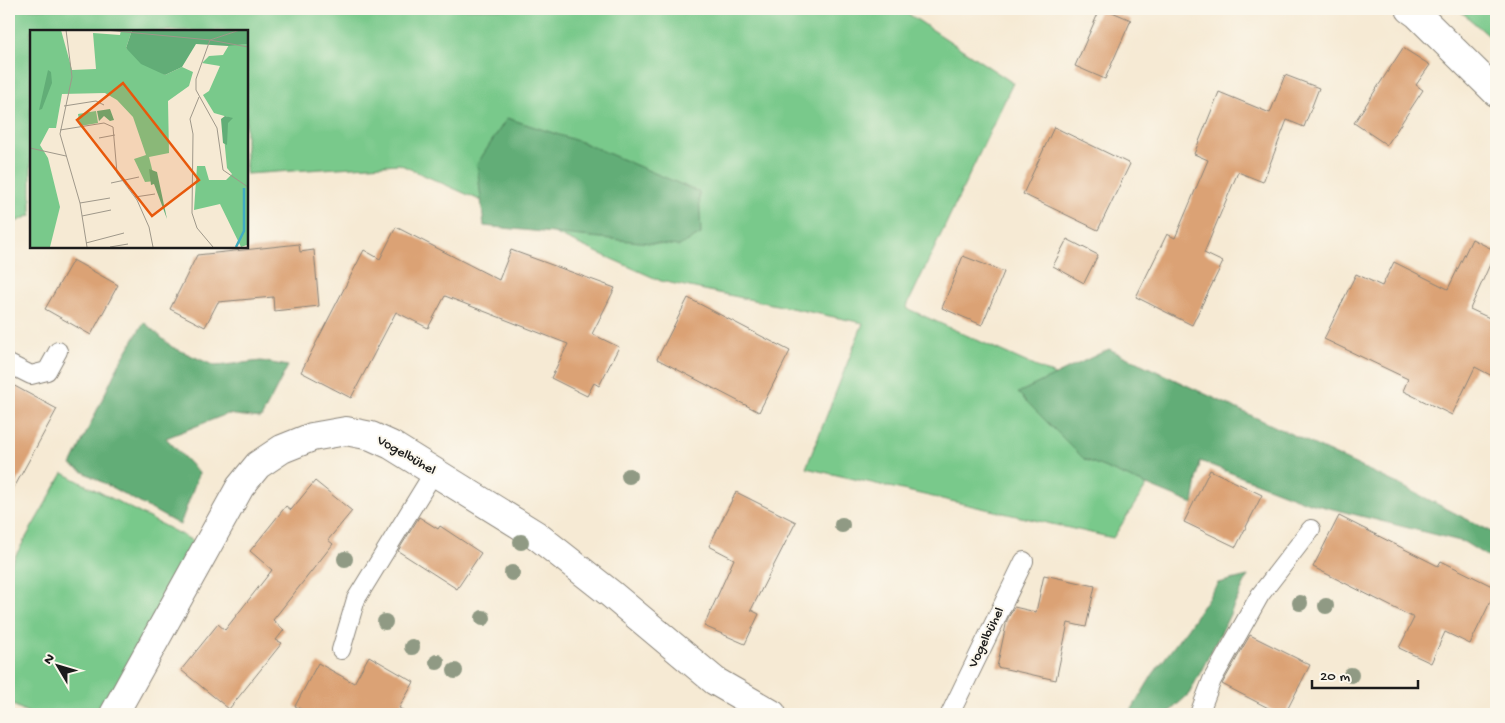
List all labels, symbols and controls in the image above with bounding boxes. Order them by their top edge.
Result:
inset map [30,30,248,248]
street label: Vogelbühel [373,432,438,480]
street label: Vogelbühel [965,605,1009,672]
north arrow [32,640,82,690]
text: N [40,651,59,668]
scale bar [1312,658,1419,690]
text: 20 m [1320,668,1350,686]

